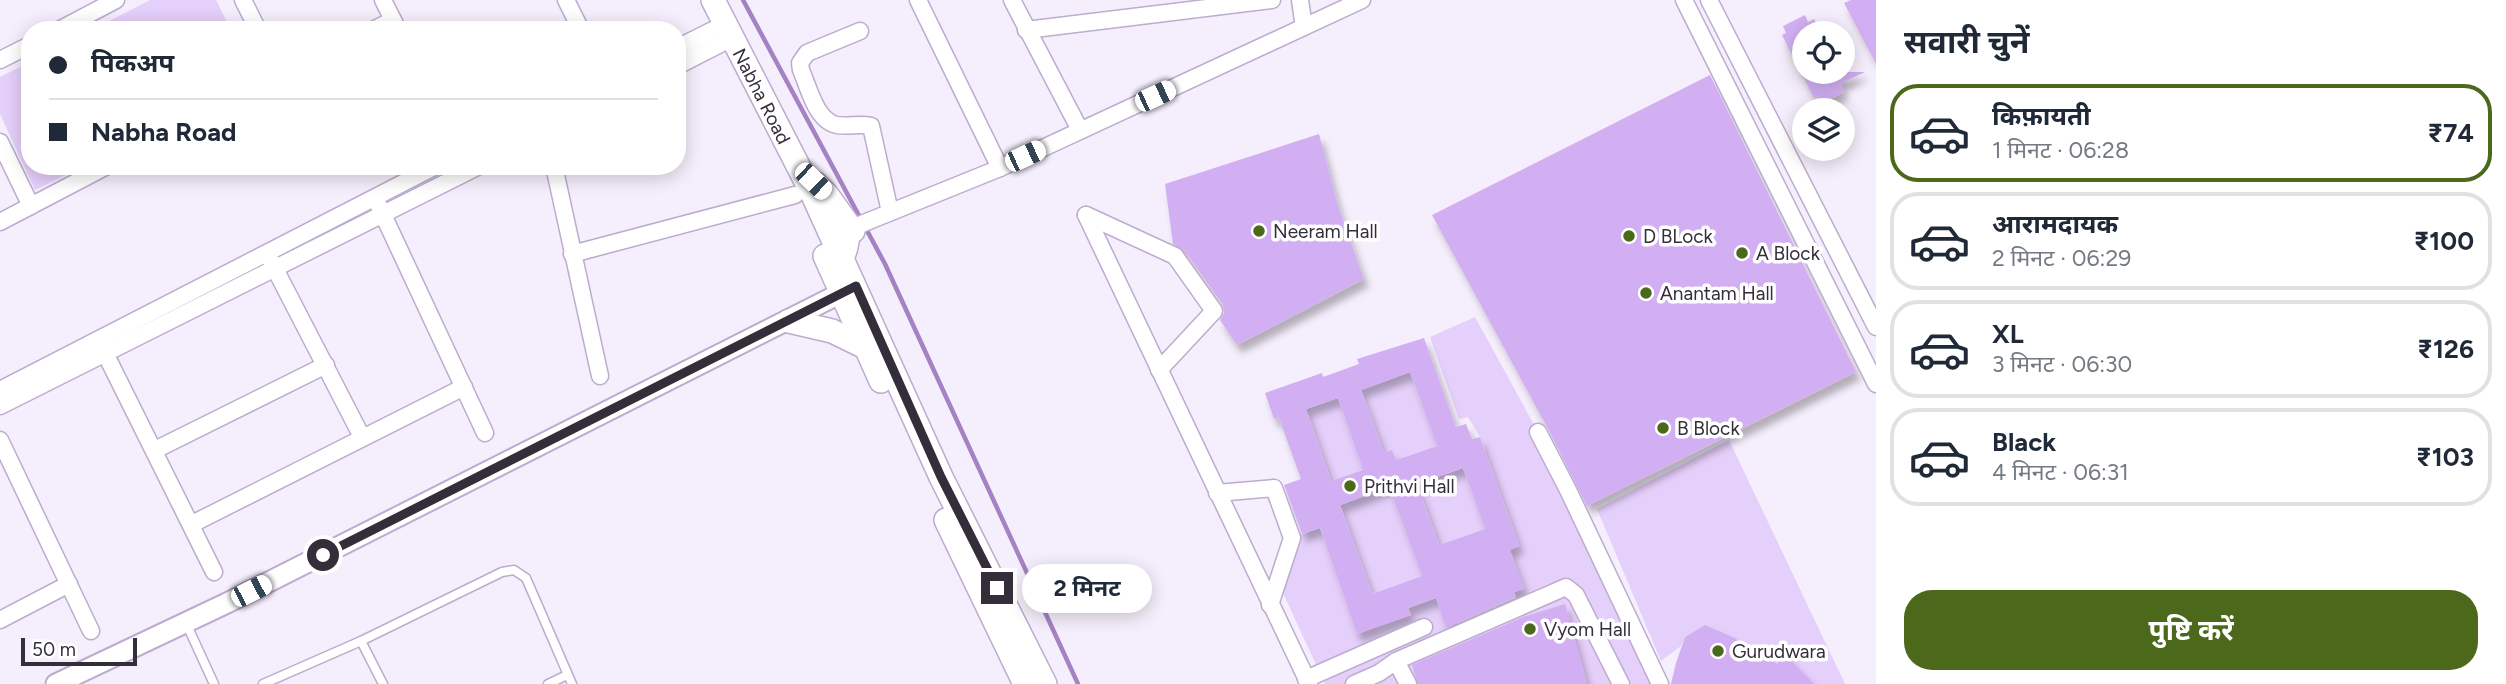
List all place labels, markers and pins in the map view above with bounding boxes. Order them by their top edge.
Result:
place label: Neeram Hall [1273,220,1378,243]
marker: Neeram Hall [1251,223,1267,239]
place label: D BLock [1643,225,1714,248]
marker: D BLock [1621,228,1637,244]
place label: A Block [1756,242,1821,265]
marker: A Block [1734,245,1750,261]
place label: Anantam Hall [1660,282,1774,305]
marker: Anantam Hall [1638,285,1654,301]
place label: B Block [1677,417,1740,440]
marker: B Block [1655,420,1671,436]
place label: Prithvi Hall [1364,475,1455,498]
marker: Prithvi Hall [1342,478,1358,494]
place label: Vyom Hall [1544,618,1631,641]
marker: Vyom Hall [1522,621,1538,637]
place label: Gurudwara [1732,640,1826,663]
marker: Gurudwara [1710,643,1726,659]

